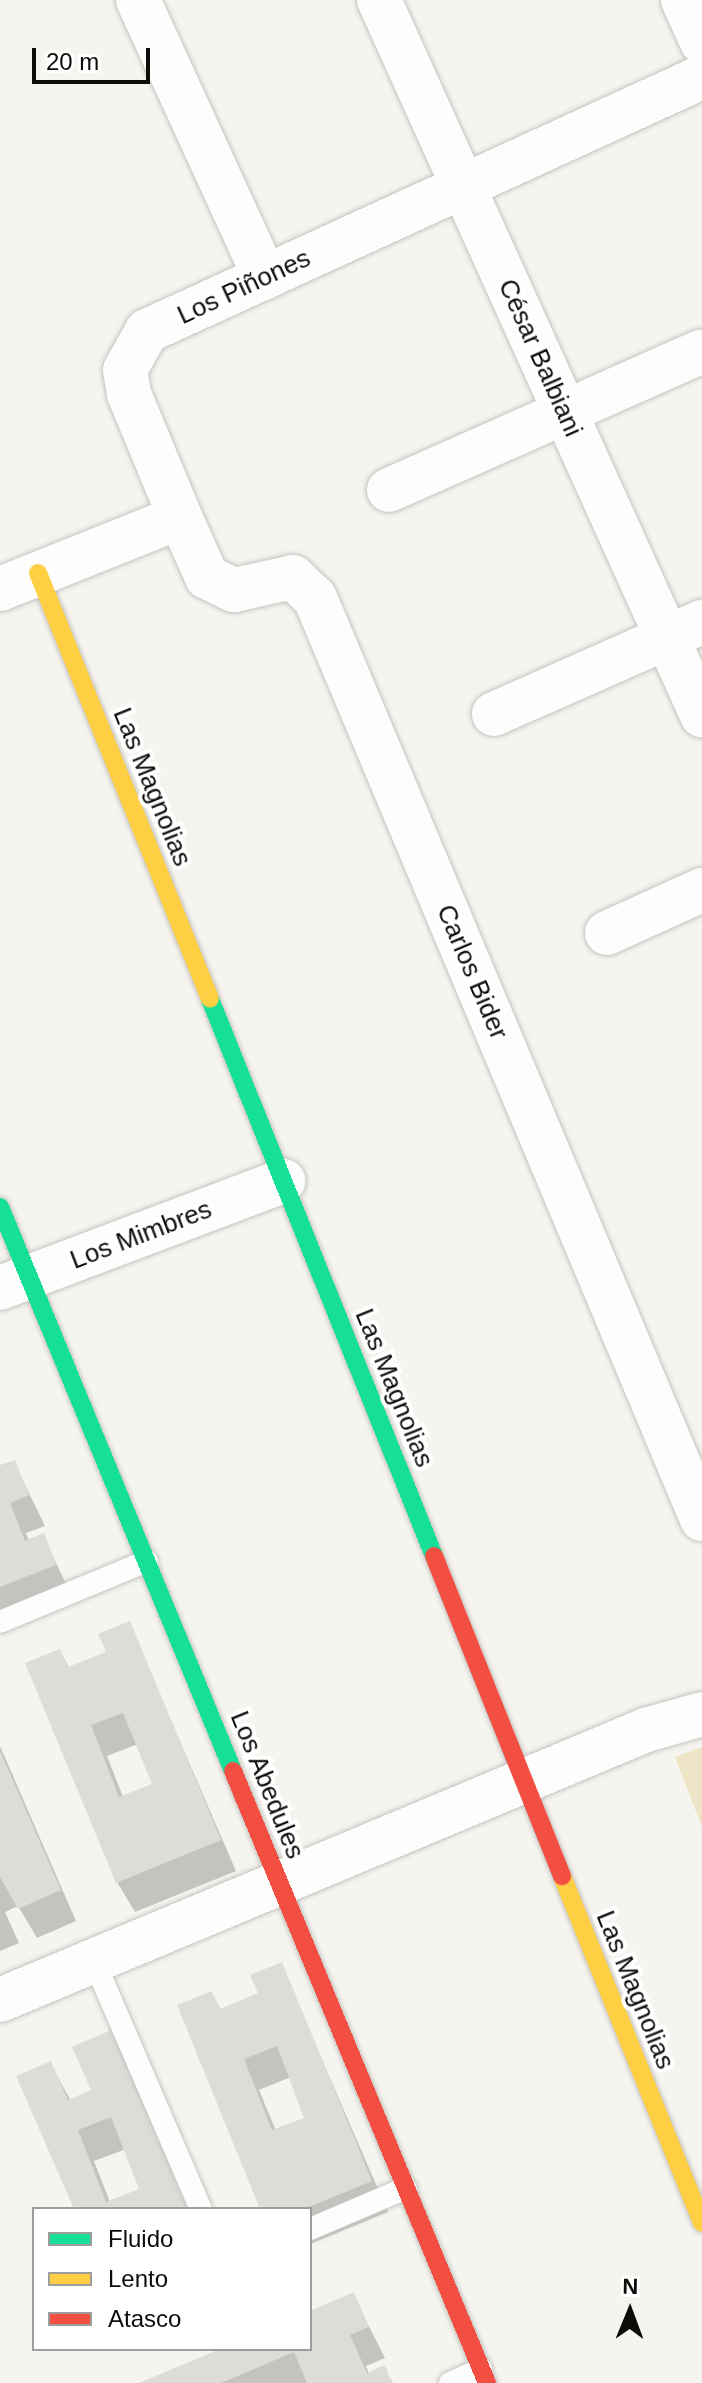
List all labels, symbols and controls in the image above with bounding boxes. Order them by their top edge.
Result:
scale bar [36,32,154,82]
text: 20 m [46,48,99,75]
street label: Los Piñones [173,243,315,331]
street label: César Balbiani [491,274,589,442]
street label: Las Magnolias [106,703,198,871]
street label: Carlos Bider [430,900,514,1044]
street label: Los Mimbres [66,1194,216,1276]
street label: Las Magnolias [348,1304,440,1472]
street label: Los Abedules [223,1706,311,1864]
street label: Las Magnolias [589,1906,681,2074]
legend [32,2207,312,2351]
text: Fluido [108,2225,173,2252]
text: Lento [108,2265,168,2292]
north arrow [590,2271,670,2351]
text: N [622,2274,639,2299]
text: Atasco [108,2305,181,2332]

